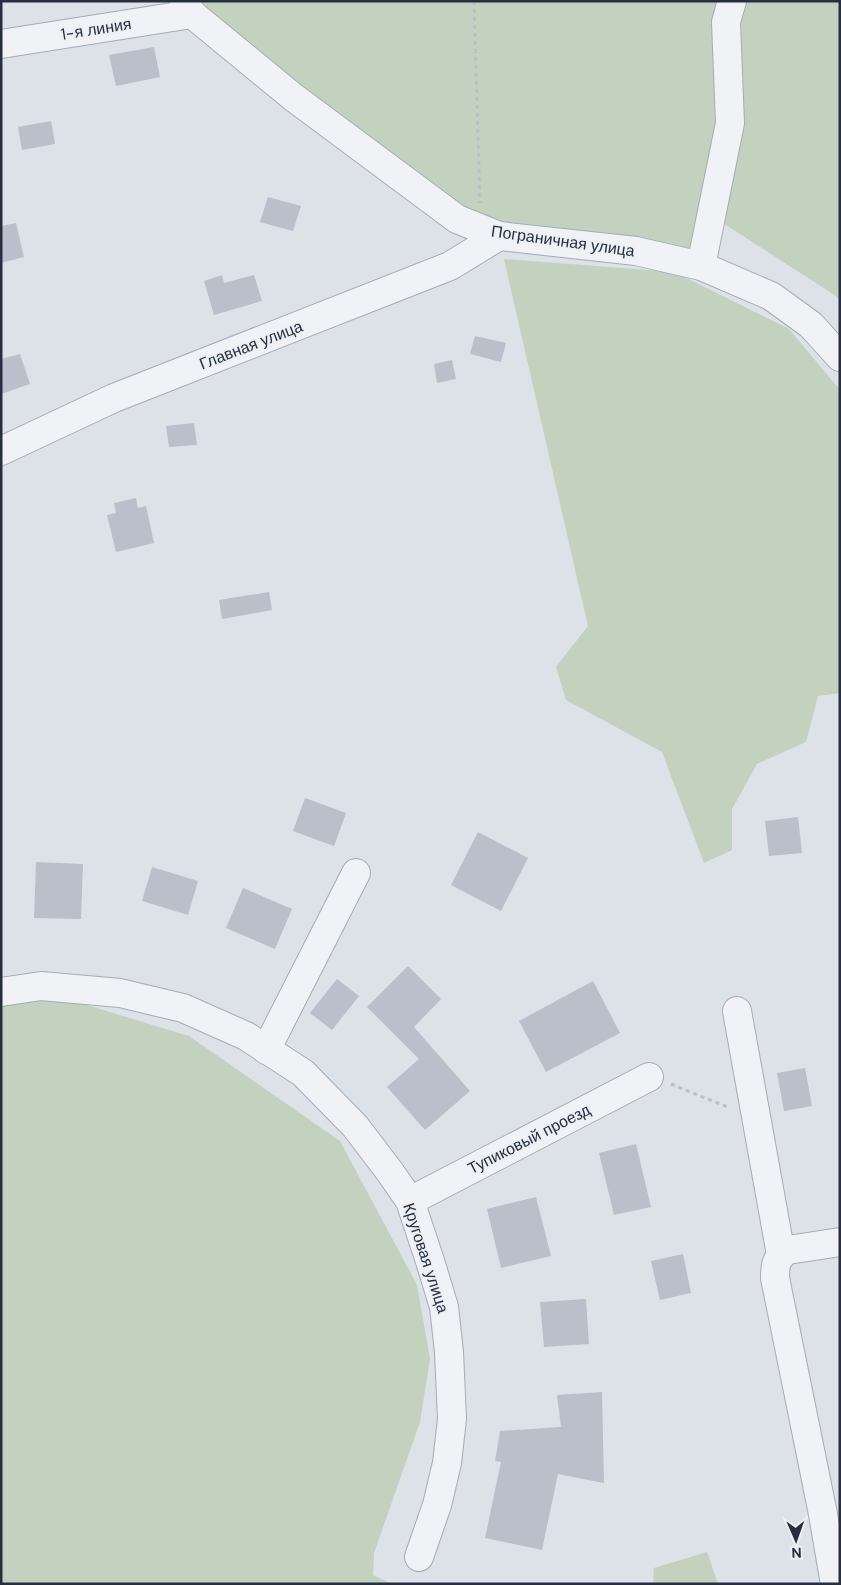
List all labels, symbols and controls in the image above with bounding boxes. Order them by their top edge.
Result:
street label: 1-я линия [59,13,133,45]
street label: Пограничная улица [490,221,636,261]
street label: Главная улица [196,316,306,374]
street label: Тупиковый проезд [464,1099,595,1179]
street label: Круговая улица [398,1200,454,1316]
north arrow [771,1515,821,1565]
text: N [791,1544,802,1562]

